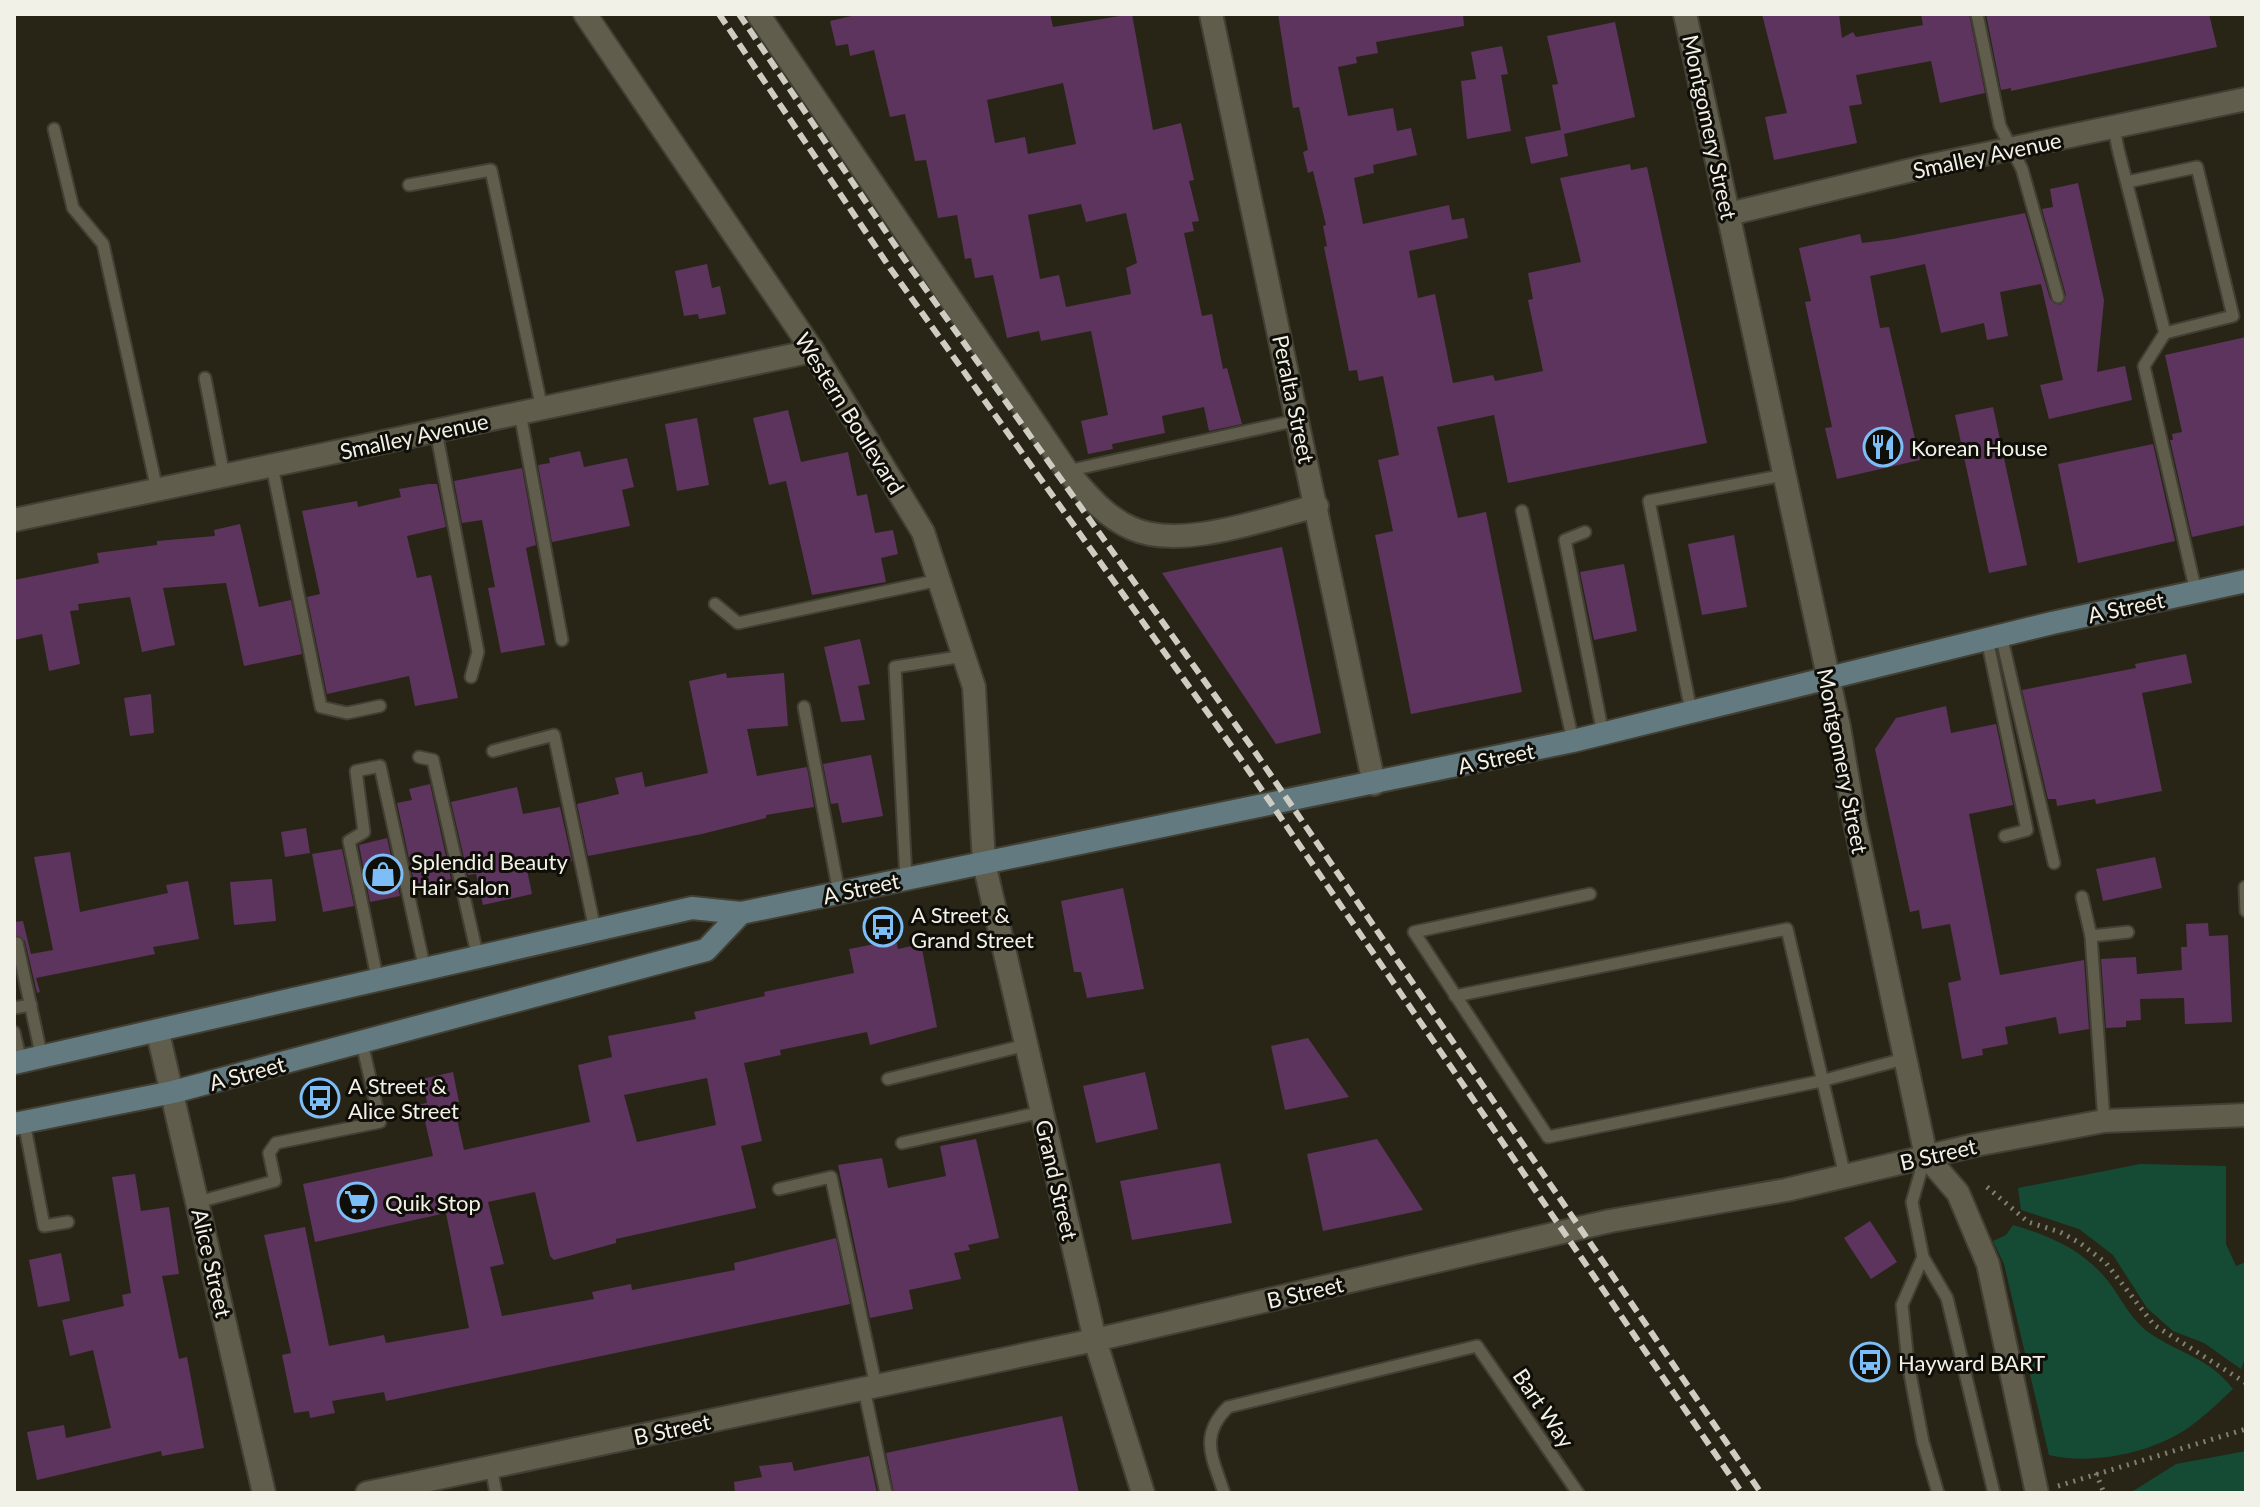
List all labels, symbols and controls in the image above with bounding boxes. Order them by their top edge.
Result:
street label: Montgomery Street [1677,32,1743,222]
street label: Smalley Avenue [1910,126,2064,184]
street label: Western Boulevard [789,327,911,499]
street label: Peralta Street [1267,332,1321,466]
street label: Smalley Avenue [337,407,491,465]
restaurant icon: Korean House [1862,426,1904,468]
place label: Korean House [1911,434,2048,461]
street label: A Street [2085,586,2167,628]
street label: Montgomery Street [1812,666,1874,856]
street label: A Street [1455,737,1537,779]
place label: Splendid Beauty Hair Salon [411,848,568,900]
shop icon: Splendid Beauty Hair Salon [362,853,404,895]
street label: A Street [820,867,902,909]
place label: A Street & Grand Street [911,901,1034,953]
bus stop icon: A Street & Grand Street [862,906,904,948]
street label: A Street [206,1050,288,1096]
place label: A Street & Alice Street [348,1072,459,1124]
bus stop icon: A Street & Alice Street [299,1077,341,1119]
street label: Grand Street [1030,1117,1084,1243]
street label: B Street [1897,1132,1979,1176]
supermarket icon: Quik Stop [336,1181,378,1223]
place label: Quik Stop [385,1189,481,1216]
street label: Alice Street [186,1206,238,1320]
street label: B Street [1264,1270,1346,1314]
bus stop icon: Hayward BART [1849,1341,1891,1383]
place label: Hayward BART [1898,1349,2045,1376]
street label: Bart Way [1508,1363,1581,1453]
street label: B Street [631,1408,713,1450]

